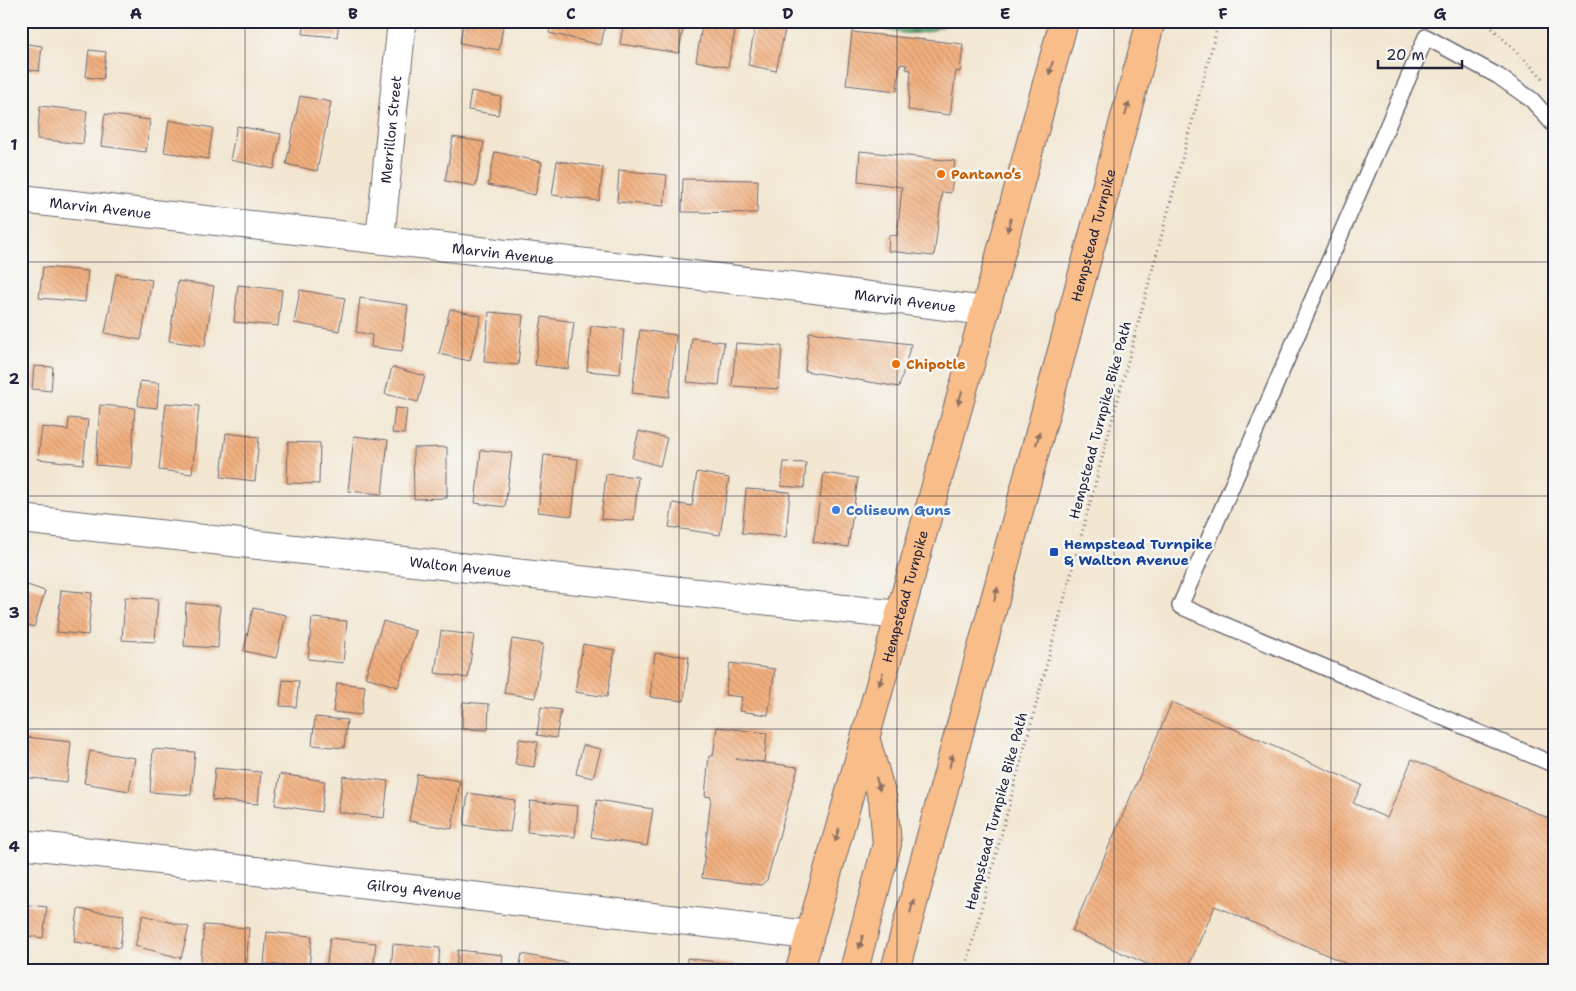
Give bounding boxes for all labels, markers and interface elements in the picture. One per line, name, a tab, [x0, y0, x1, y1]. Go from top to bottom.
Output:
text: A	[130, 3, 142, 24]
text: B	[348, 3, 358, 24]
text: C	[566, 3, 576, 24]
text: D	[782, 3, 794, 24]
text: E	[1000, 3, 1010, 24]
text: F	[1218, 3, 1228, 24]
text: G	[1434, 3, 1447, 24]
scale bar	[1378, 38, 1462, 70]
text: 20 m	[1386, 45, 1425, 65]
one-way arrow	[1047, 61, 1055, 76]
street label: Merrillon Street	[377, 75, 405, 184]
one-way arrow	[1124, 101, 1132, 116]
text: 1	[10, 134, 18, 155]
place label: Pantano’s	[951, 165, 1021, 183]
street label: Hempstead Turnpike	[1067, 167, 1120, 304]
marker: Pantano’s	[935, 168, 947, 180]
street label: Marvin Avenue	[49, 193, 152, 223]
one-way arrow	[1004, 218, 1012, 233]
street label: Marvin Avenue	[451, 239, 555, 268]
street label: Marvin Avenue	[853, 285, 957, 316]
street label: Hempstead Turnpike Bike Path	[1065, 319, 1135, 521]
place label: Chipotle	[906, 355, 966, 373]
marker: Chipotle	[890, 358, 902, 370]
text: 2	[8, 368, 20, 389]
one-way arrow	[956, 391, 964, 406]
one-way arrow	[1034, 430, 1042, 445]
place label: Coliseum Guns	[846, 501, 951, 519]
marker: Coliseum Guns	[830, 504, 842, 516]
street label: Hempstead Turnpike	[878, 528, 932, 665]
place label: Hempstead Turnpike & Walton Avenue	[1064, 535, 1213, 569]
marker: Hempstead Turnpike & Walton Avenue	[1048, 546, 1060, 558]
street label: Walton Avenue	[408, 553, 512, 582]
one-way arrow	[992, 587, 1000, 602]
text: 3	[8, 602, 20, 623]
one-way arrow	[877, 672, 885, 687]
street label: Hempstead Turnpike Bike Path	[961, 710, 1031, 912]
one-way arrow	[947, 754, 955, 769]
one-way arrow	[875, 776, 883, 791]
one-way arrow	[833, 828, 841, 843]
text: 4	[8, 836, 20, 857]
street label: Gilroy Avenue	[366, 875, 463, 904]
one-way arrow	[908, 898, 916, 913]
one-way arrow	[857, 934, 865, 949]

